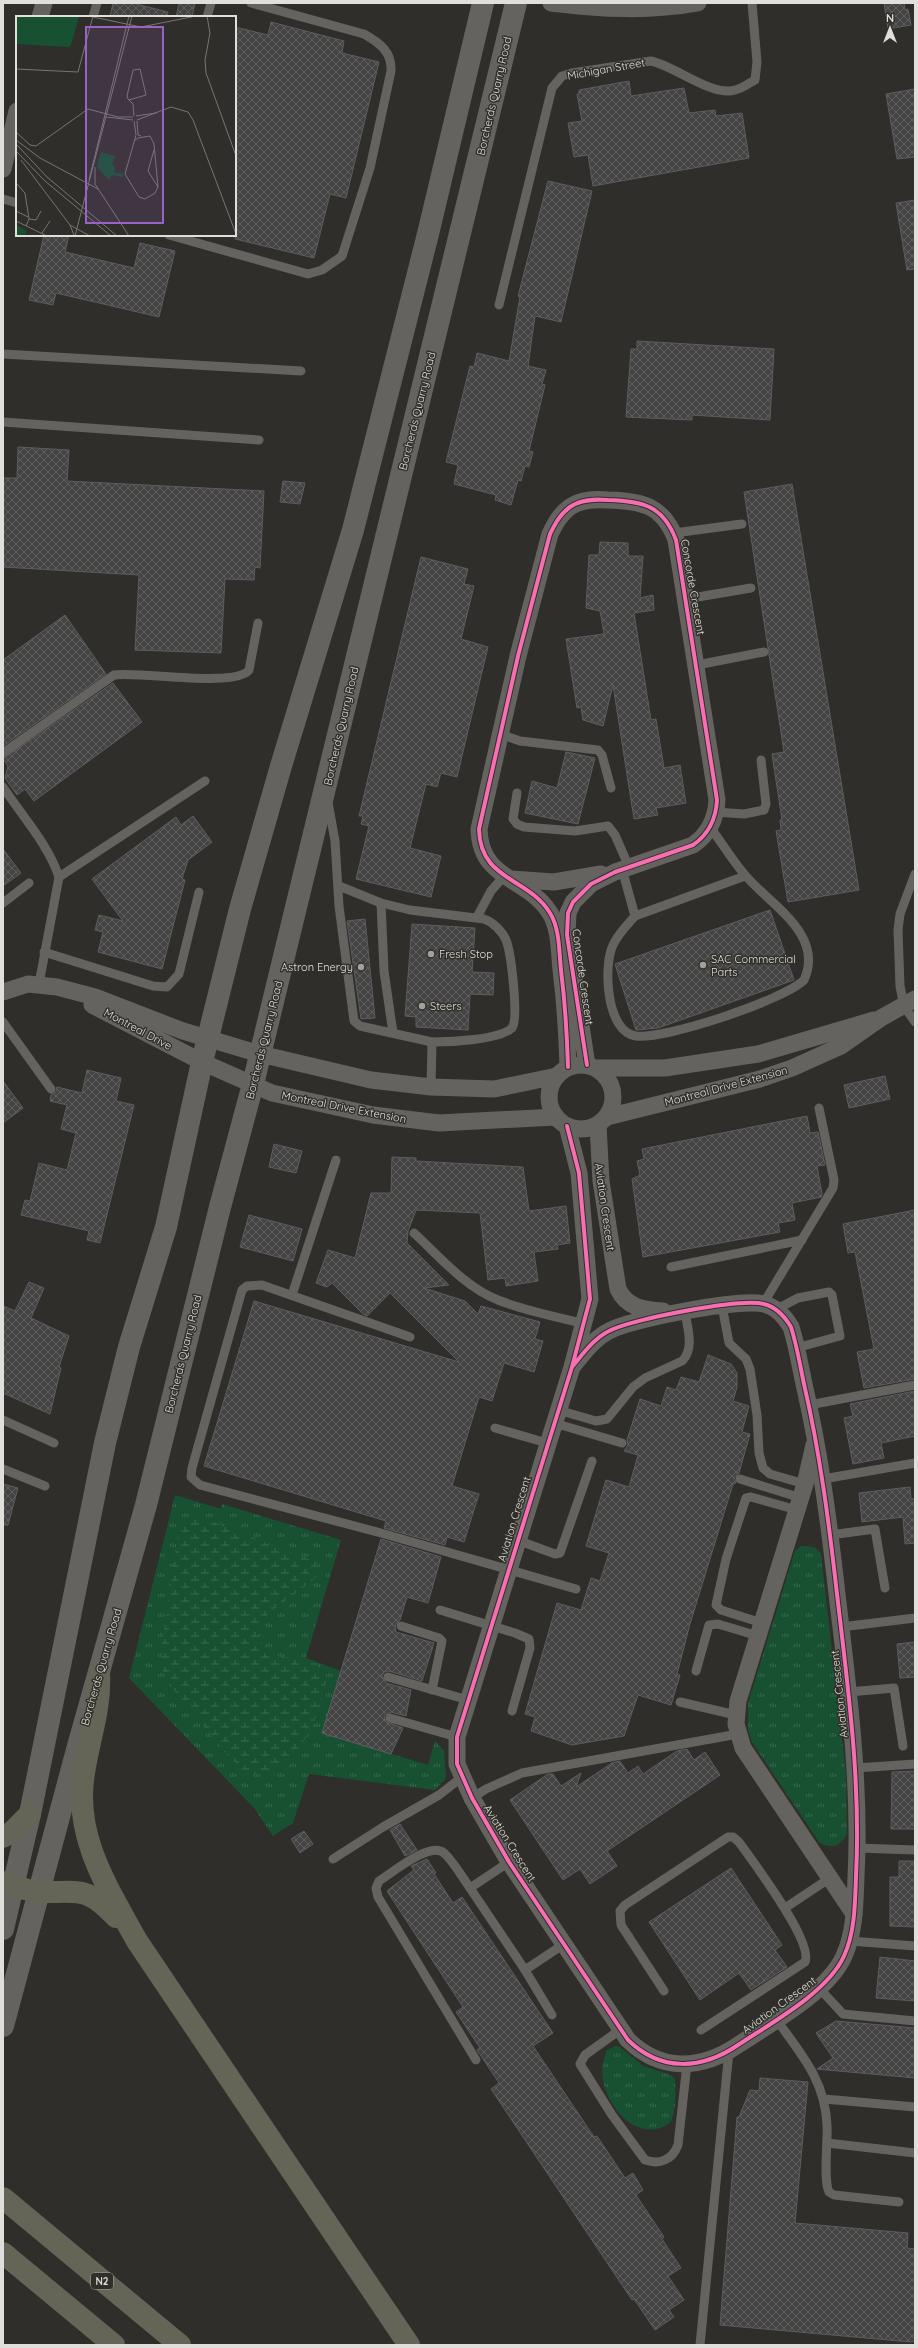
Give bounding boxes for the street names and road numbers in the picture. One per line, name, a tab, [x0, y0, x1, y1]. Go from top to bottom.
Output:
street label: Borcherds Quarry Road	[474, 35, 514, 157]
street label: Michigan Street	[566, 55, 646, 83]
street label: Borcherds Quarry Road	[396, 350, 438, 472]
street label: Concorde Crescent	[678, 538, 708, 636]
street label: Borcherds Quarry Road	[321, 665, 361, 787]
street label: Concorde Crescent	[569, 928, 597, 1026]
street label: Borcherds Quarry Road	[243, 979, 285, 1101]
street label: Montreal Drive	[102, 1005, 174, 1053]
street label: Montreal Drive Extension	[663, 1063, 789, 1109]
street label: Montreal Drive Extension	[280, 1088, 408, 1126]
street label: Aviation Crescent	[592, 1162, 618, 1252]
street label: Borcherds Quarry Road	[162, 1293, 204, 1415]
street label: Aviation Crescent	[494, 1474, 534, 1563]
street label: Borcherds Quarry Road	[78, 1607, 124, 1727]
street label: Aviation Crescent	[827, 1649, 851, 1739]
street label: Aviation Crescent	[481, 1802, 539, 1884]
street label: Aviation Crescent	[739, 1973, 819, 2037]
road number: N2	[91, 2273, 113, 2289]

